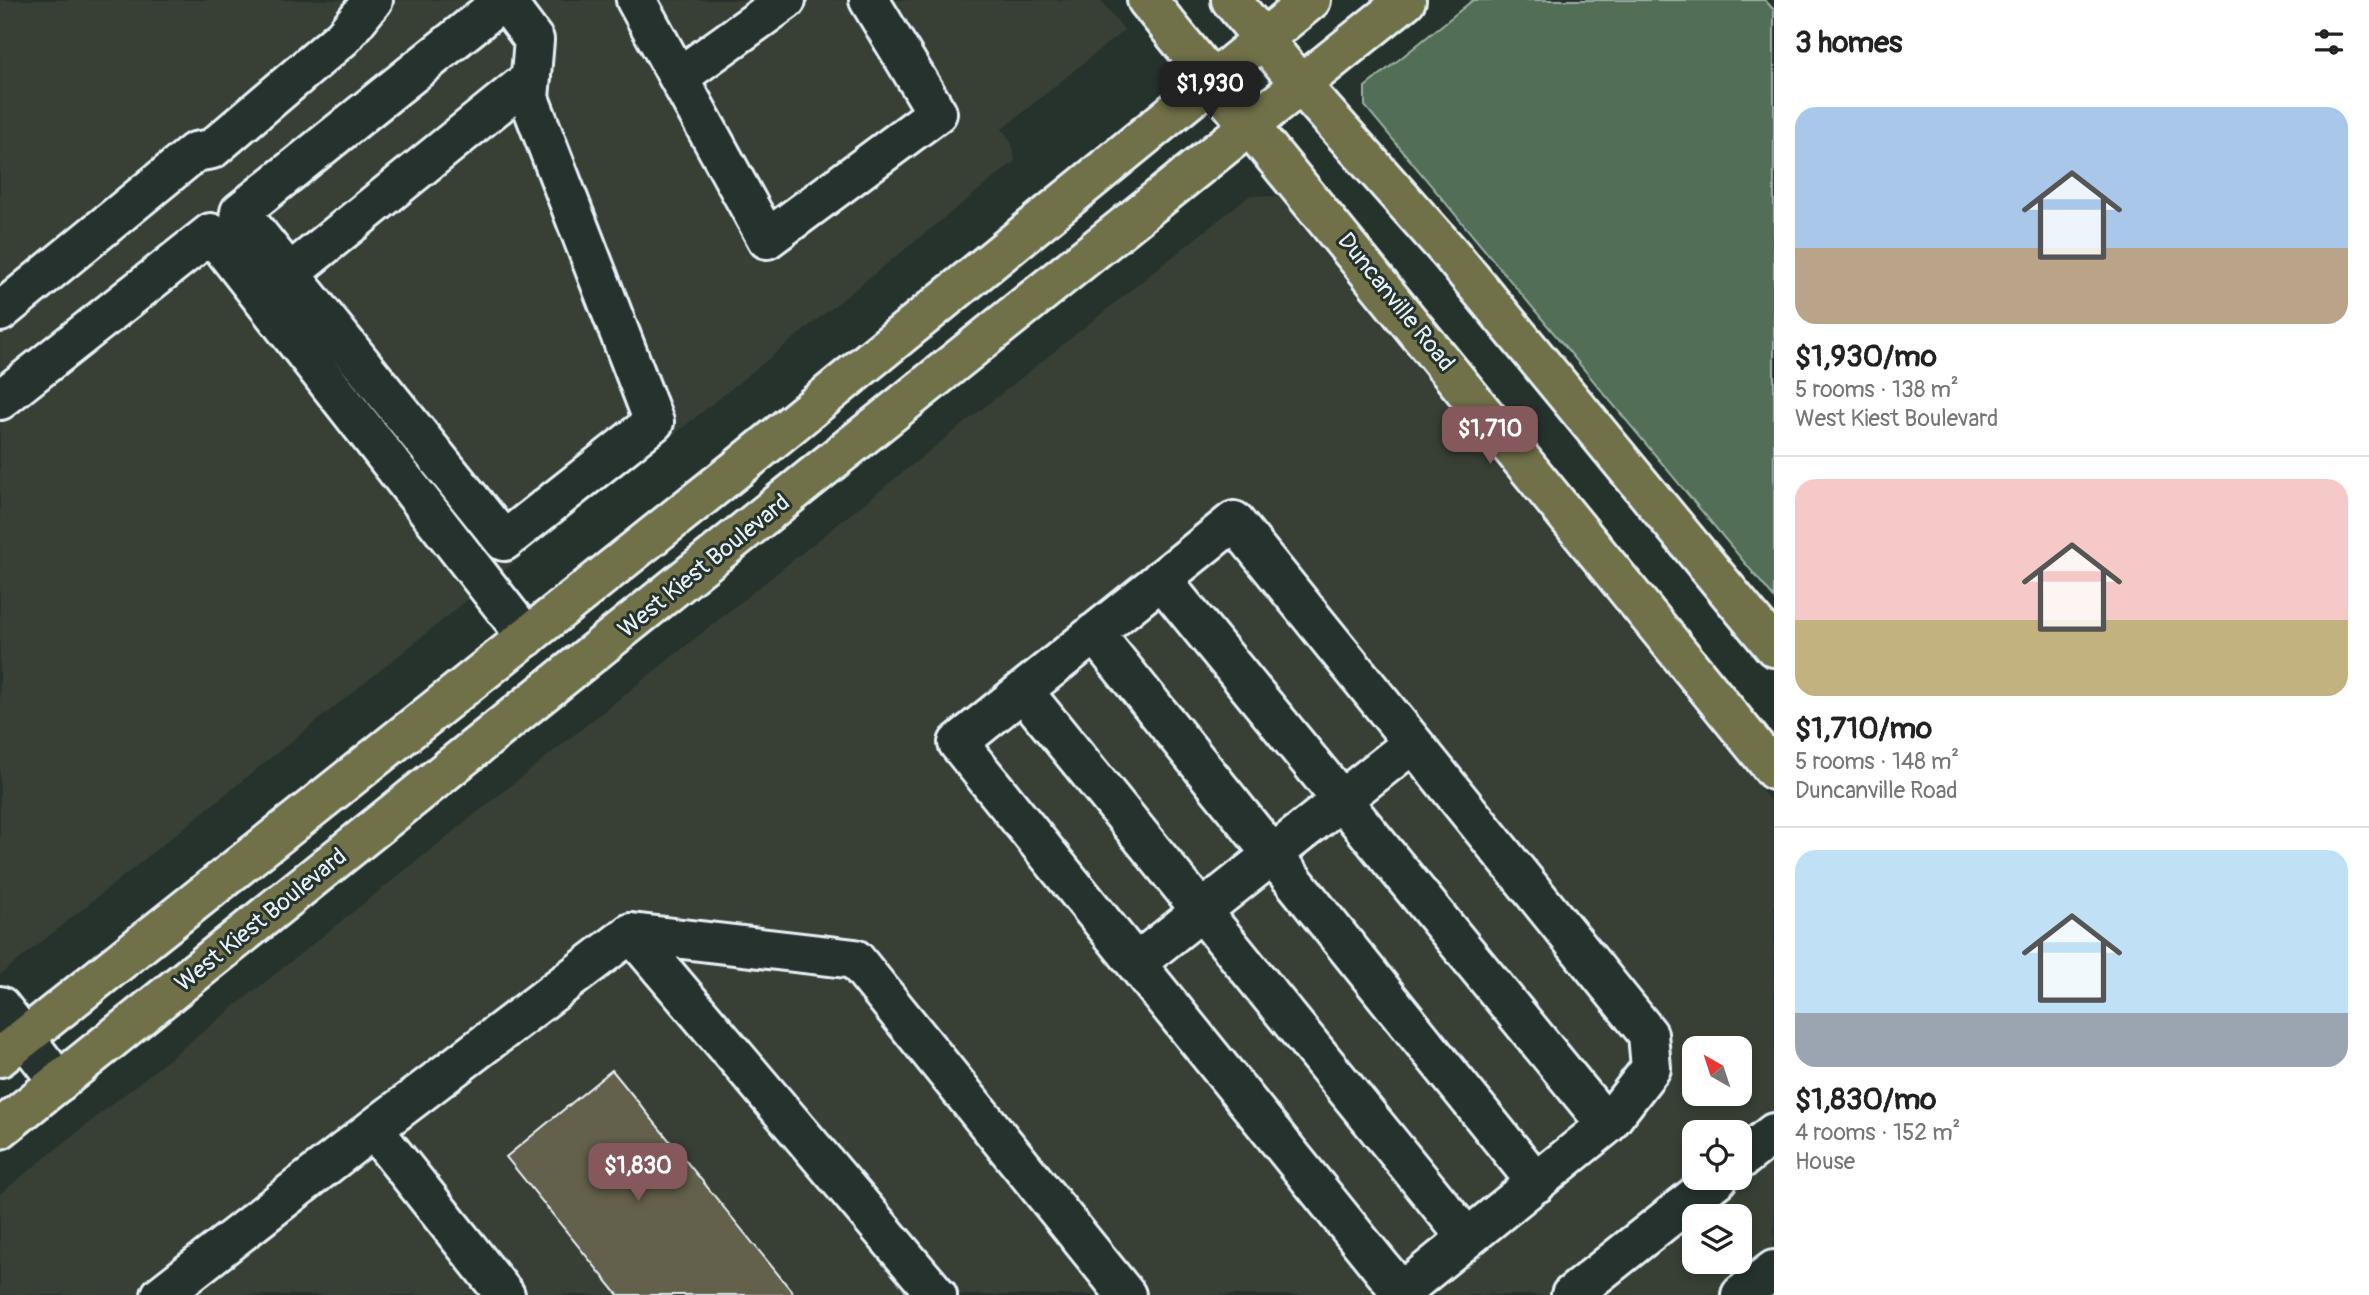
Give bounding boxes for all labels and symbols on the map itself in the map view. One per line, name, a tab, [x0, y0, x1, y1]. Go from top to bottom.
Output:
pin: $1,930	[1153, 61, 1267, 121]
street label: Duncanville Road	[1331, 227, 1461, 377]
pin: $1,710	[1433, 406, 1547, 466]
street label: West Kiest Boulevard	[612, 488, 796, 644]
street label: West Kiest Boulevard	[169, 842, 353, 998]
north arrow	[1682, 1036, 1752, 1106]
pin: $1,830	[581, 1144, 695, 1203]

